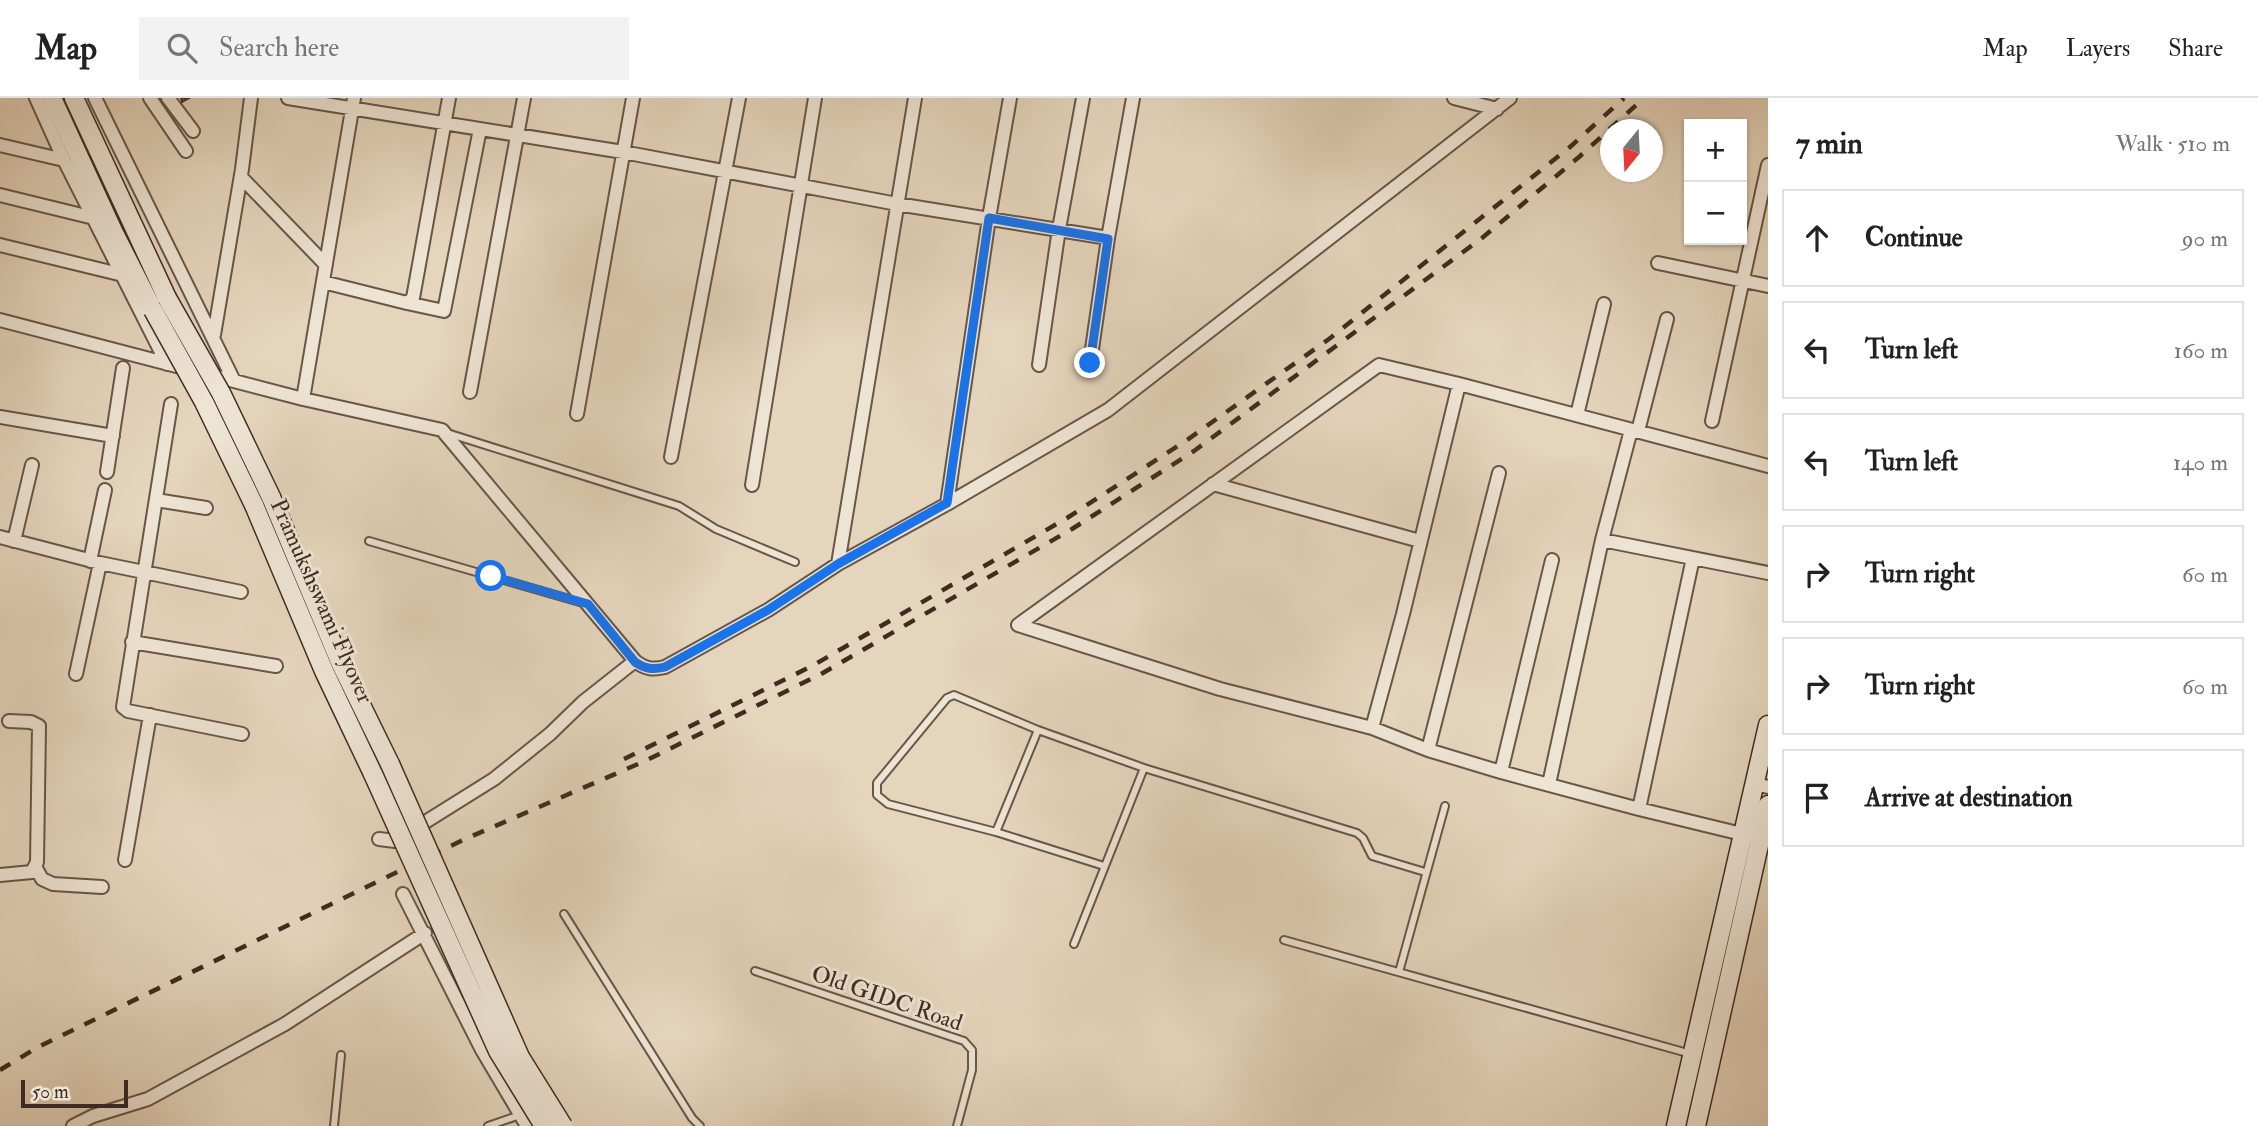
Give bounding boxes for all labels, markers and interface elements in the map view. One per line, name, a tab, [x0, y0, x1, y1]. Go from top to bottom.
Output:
search box	[139, 17, 629, 80]
text: Map	[35, 28, 97, 69]
icon: search	[163, 29, 201, 67]
text: Search here	[219, 32, 339, 64]
text: Map	[1983, 33, 2028, 64]
text: Layers	[2066, 33, 2130, 64]
text: Share	[2168, 33, 2223, 64]
north arrow	[1600, 119, 1663, 182]
map controls	[1684, 119, 1747, 245]
button: +	[1684, 119, 1747, 182]
text: 7 min	[1796, 125, 1863, 162]
text: Walk · 510 m	[2115, 129, 2230, 158]
button: −	[1684, 182, 1747, 245]
icon: ahead	[1798, 219, 1836, 257]
text: Continue	[1865, 222, 1963, 254]
text: 90 m	[2182, 224, 2228, 253]
icon: left	[1798, 331, 1836, 369]
text: Turn left	[1865, 334, 1958, 366]
text: 160 m	[2174, 336, 2228, 365]
route end	[1074, 347, 1105, 378]
icon: left	[1798, 443, 1836, 481]
text: Turn left	[1865, 446, 1958, 478]
text: 140 m	[2173, 448, 2228, 477]
street label: Pramukshswami Flyover	[264, 494, 380, 708]
icon: right	[1798, 555, 1836, 593]
text: Turn right	[1865, 558, 1975, 590]
route start	[475, 560, 506, 591]
text: 60 m	[2182, 560, 2228, 589]
icon: right	[1798, 667, 1836, 705]
text: Turn right	[1865, 670, 1975, 702]
text: 60 m	[2182, 672, 2228, 701]
icon: arrive	[1798, 779, 1836, 817]
text: Arrive at destination	[1865, 782, 2073, 814]
street label: Old GIDC Road	[808, 959, 966, 1037]
scale bar	[21, 1077, 128, 1109]
text: 50 m	[32, 1080, 69, 1104]

